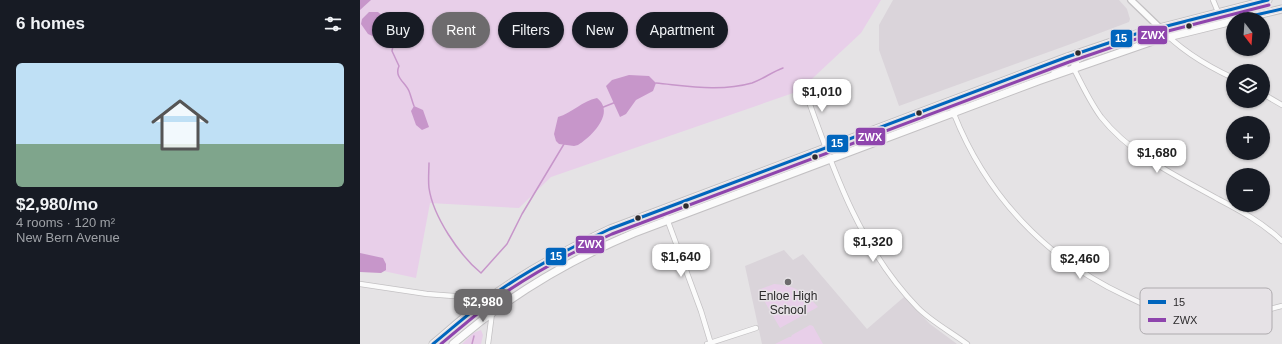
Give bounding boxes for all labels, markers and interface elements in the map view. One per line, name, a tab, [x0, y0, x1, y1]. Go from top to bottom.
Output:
chip: Buy	[372, 12, 424, 48]
chip: Rent	[432, 12, 490, 48]
chip: Filters	[498, 12, 564, 48]
chip: New	[572, 12, 628, 48]
chip: Apartment	[636, 12, 728, 48]
north arrow	[1226, 12, 1270, 56]
map controls	[1226, 12, 1270, 212]
icon: filters	[322, 13, 344, 35]
text: 6 homes	[16, 14, 85, 33]
unlabelled marker	[1184, 21, 1194, 31]
line badge: ZWX	[1137, 25, 1168, 45]
line badge: 15	[1110, 29, 1133, 48]
text: ZWX	[1141, 29, 1166, 41]
text: 15	[1115, 32, 1127, 44]
unlabelled marker	[1073, 48, 1083, 58]
button: layers	[1226, 64, 1270, 108]
pin: $1,010	[789, 79, 855, 113]
text: $1,010	[802, 84, 842, 99]
icon: home	[144, 89, 216, 161]
unlabelled marker	[914, 108, 924, 118]
button: +	[1226, 116, 1270, 160]
line badge: ZWX	[855, 127, 886, 146]
text: ZWX	[858, 131, 883, 143]
line badge: 15	[826, 134, 849, 153]
text: 15	[831, 137, 843, 149]
pin: $1,680	[1124, 140, 1190, 174]
text: $1,680	[1137, 145, 1177, 160]
unlabelled marker	[810, 152, 820, 162]
button: −	[1226, 168, 1270, 212]
text: $2,980/mo	[16, 195, 98, 214]
unlabelled marker	[681, 201, 691, 211]
unlabelled marker	[633, 213, 643, 223]
text: 4 rooms · 120 m²	[16, 215, 115, 230]
pin: $1,320	[840, 229, 906, 263]
text: New Bern Avenue	[16, 230, 120, 245]
text: $1,320	[853, 234, 893, 249]
line badge: ZWX	[575, 235, 605, 254]
text: ZWX	[578, 238, 603, 250]
pin: $1,640	[648, 244, 714, 278]
pin: $2,460	[1047, 246, 1113, 280]
line badge: 15	[545, 247, 567, 266]
text: $1,640	[661, 249, 701, 264]
text: 15	[550, 250, 562, 262]
text: $2,460	[1060, 251, 1100, 266]
marker: Enloe High School	[783, 277, 793, 287]
legend	[1140, 288, 1272, 334]
pin: $2,980	[450, 289, 516, 323]
place label: Enloe High School	[759, 289, 817, 317]
text: $2,980	[463, 294, 503, 309]
text: 15	[1173, 296, 1185, 308]
text: ZWX	[1173, 314, 1198, 326]

